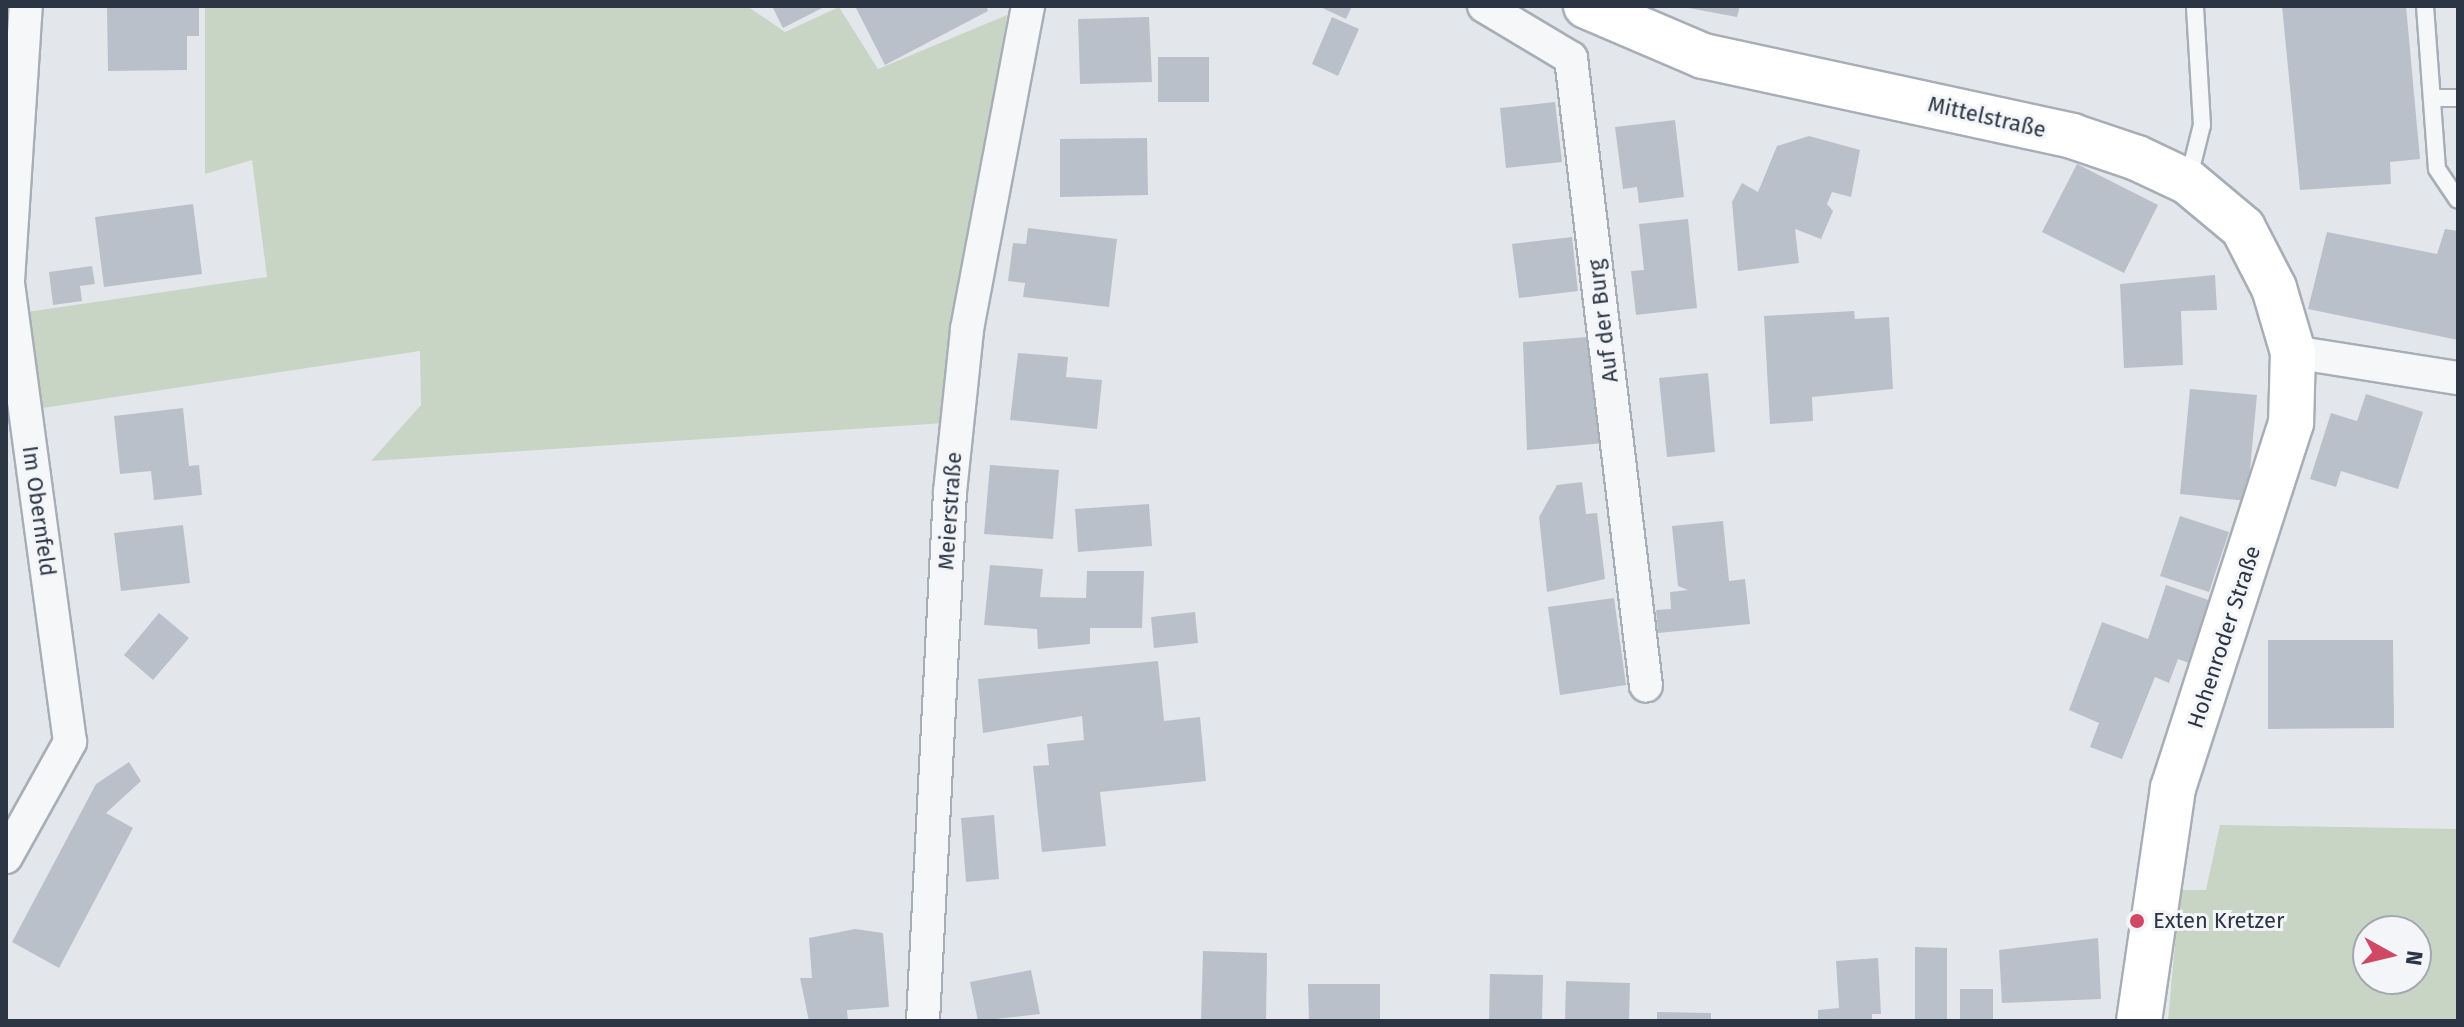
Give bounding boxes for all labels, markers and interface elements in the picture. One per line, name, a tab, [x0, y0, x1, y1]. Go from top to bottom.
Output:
street label: Mittelstraße	[1925, 91, 2049, 143]
street label: Auf der Burg	[1582, 258, 1624, 384]
street label: Im Obernfeld	[17, 444, 61, 578]
street label: Meierstraße	[933, 451, 967, 571]
street label: Hohenroder Straße	[2182, 542, 2266, 732]
place label: Exten Kretzer	[2153, 908, 2284, 934]
marker: Exten Kretzer	[2128, 912, 2146, 930]
north arrow	[2352, 915, 2432, 995]
text: N	[2400, 949, 2429, 967]

